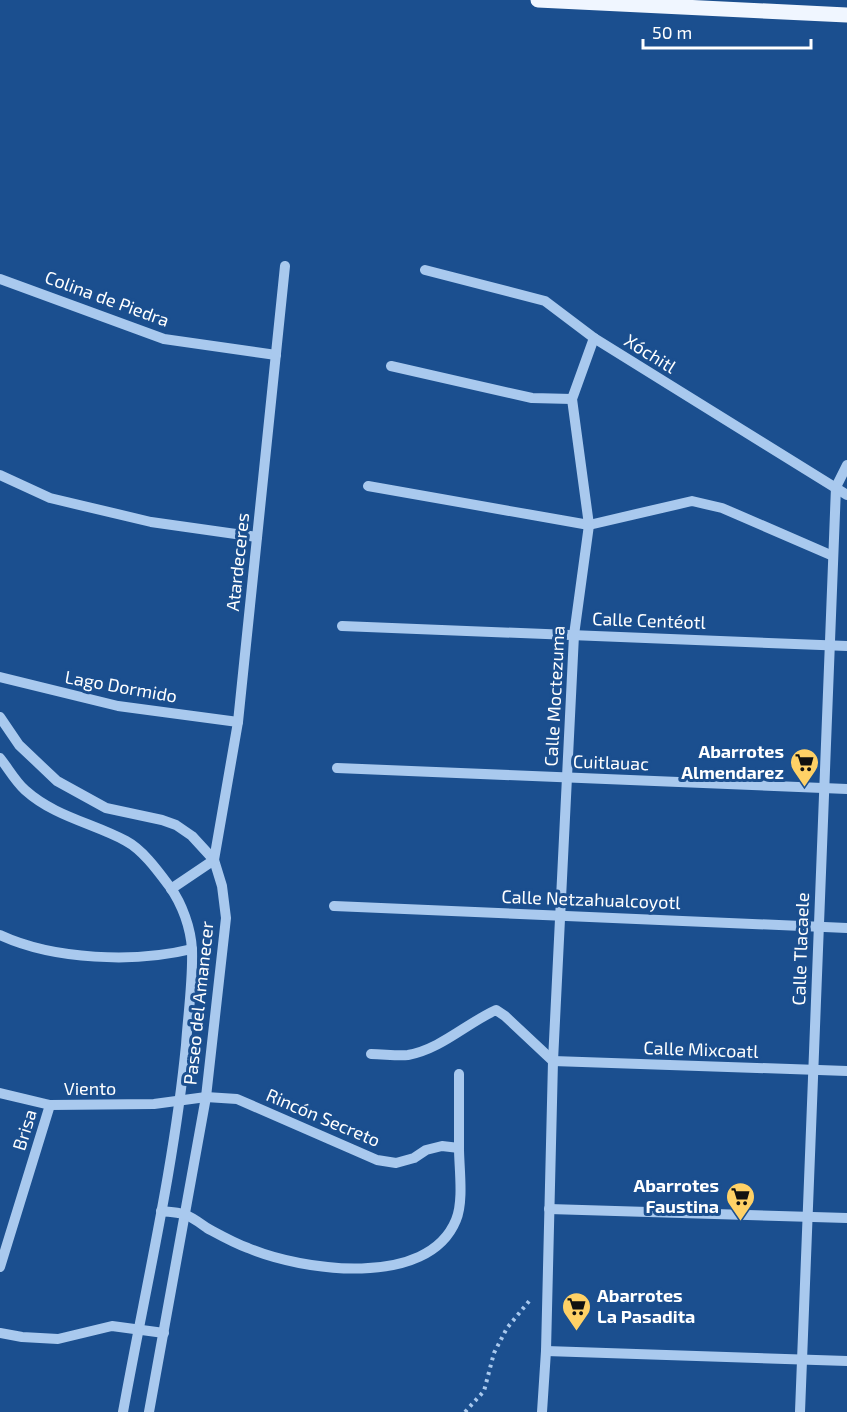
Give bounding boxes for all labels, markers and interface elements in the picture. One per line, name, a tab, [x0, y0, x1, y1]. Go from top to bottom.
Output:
scale bar	[643, 12, 811, 50]
text: 50 m	[652, 21, 692, 43]
street label: Colina de Piedra	[42, 265, 173, 331]
street label: Xóchitl	[621, 329, 681, 378]
street label: Atardeceres	[221, 512, 253, 612]
street label: Calle Centéotl	[592, 607, 707, 633]
street label: Calle Moctezuma	[539, 625, 569, 767]
street label: Lago Dormido	[63, 665, 179, 707]
place label: Abarrotes Almendarez	[681, 740, 784, 783]
supermarket icon: Abarrotes Almendarez	[789, 746, 821, 788]
street label: Cuitlauac	[573, 750, 650, 774]
street label: Calle Netzahualcoyotl	[501, 885, 682, 913]
street label: Calle Tlacaele	[787, 892, 813, 1006]
street label: Paseo del Amanecer	[178, 920, 218, 1086]
street label: Calle Mixcoatl	[643, 1036, 760, 1062]
street label: Viento	[64, 1077, 116, 1099]
street label: Rincón Secreto	[263, 1083, 384, 1151]
street label: Brisa	[7, 1106, 41, 1153]
place label: Abarrotes Faustina	[633, 1174, 719, 1217]
supermarket icon: Abarrotes Faustina	[724, 1180, 756, 1222]
place label: Abarrotes La Pasadita	[597, 1284, 695, 1327]
supermarket icon: Abarrotes La Pasadita	[560, 1290, 592, 1332]

